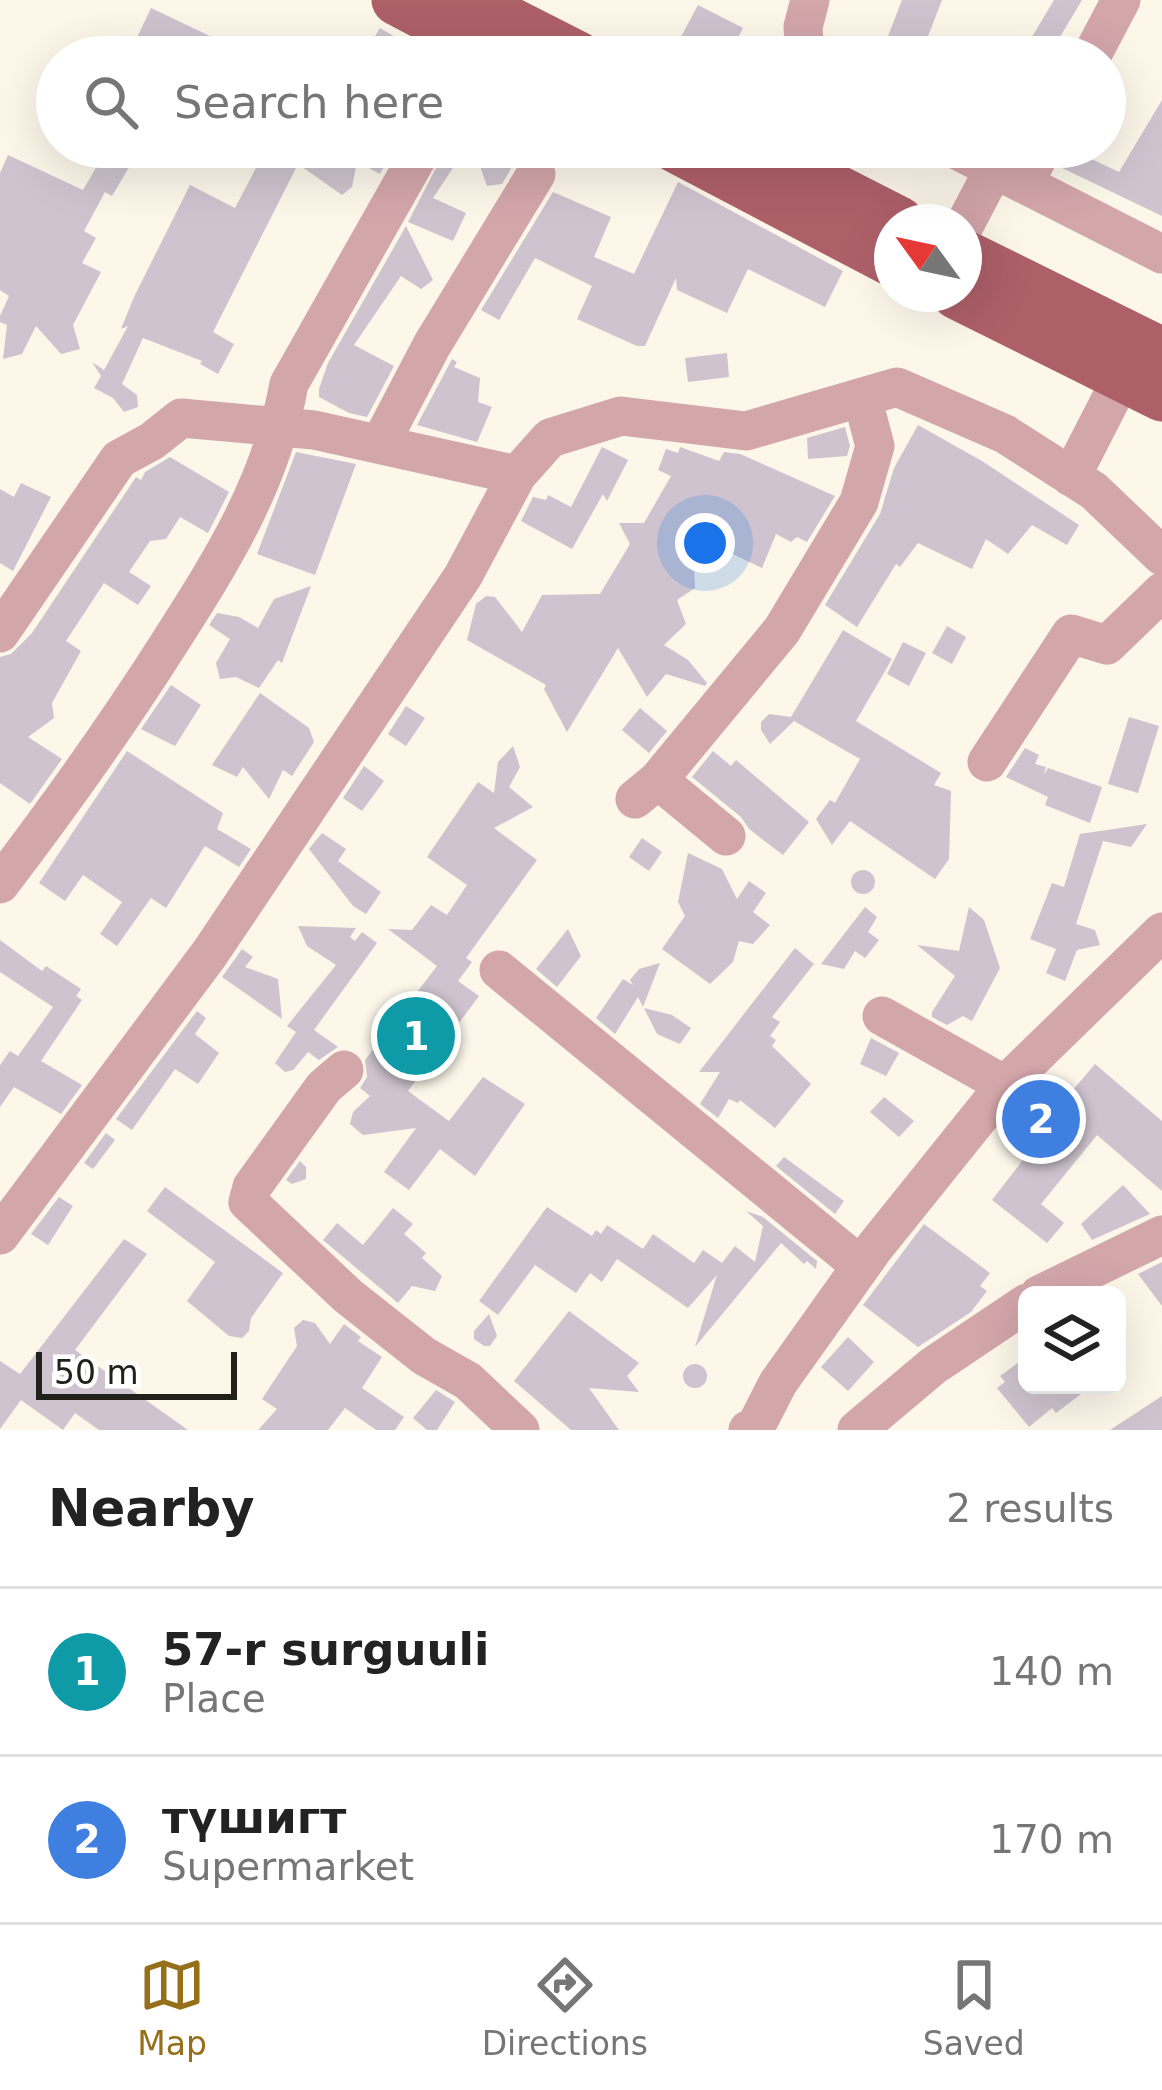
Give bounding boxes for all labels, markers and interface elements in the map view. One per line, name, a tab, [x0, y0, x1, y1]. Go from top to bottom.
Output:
search box	[36, 36, 1126, 168]
icon: search	[78, 69, 144, 135]
text: Search here	[174, 76, 444, 129]
north arrow	[874, 204, 982, 312]
your location	[675, 513, 735, 573]
pin: 1	[377, 991, 455, 1081]
pin: 2	[1002, 1074, 1080, 1164]
map controls	[1018, 1286, 1126, 1394]
button: layers	[1018, 1286, 1126, 1394]
scale bar	[36, 1346, 237, 1399]
text: 50 m	[54, 1353, 139, 1392]
text: Nearby	[48, 1479, 255, 1538]
text: 2 results	[946, 1486, 1114, 1531]
text: 57-r surguuli	[162, 1623, 489, 1676]
text: 1	[73, 1649, 101, 1694]
text: 140 m	[989, 1649, 1114, 1694]
text: Place	[162, 1676, 266, 1721]
text: түшигт	[162, 1791, 346, 1844]
text: 2	[73, 1817, 101, 1862]
text: 170 m	[989, 1817, 1114, 1862]
text: Supermarket	[162, 1844, 414, 1889]
tab: Map	[137, 1952, 207, 2063]
tab: Directions	[482, 1952, 648, 2063]
tab: Saved	[923, 1952, 1025, 2063]

